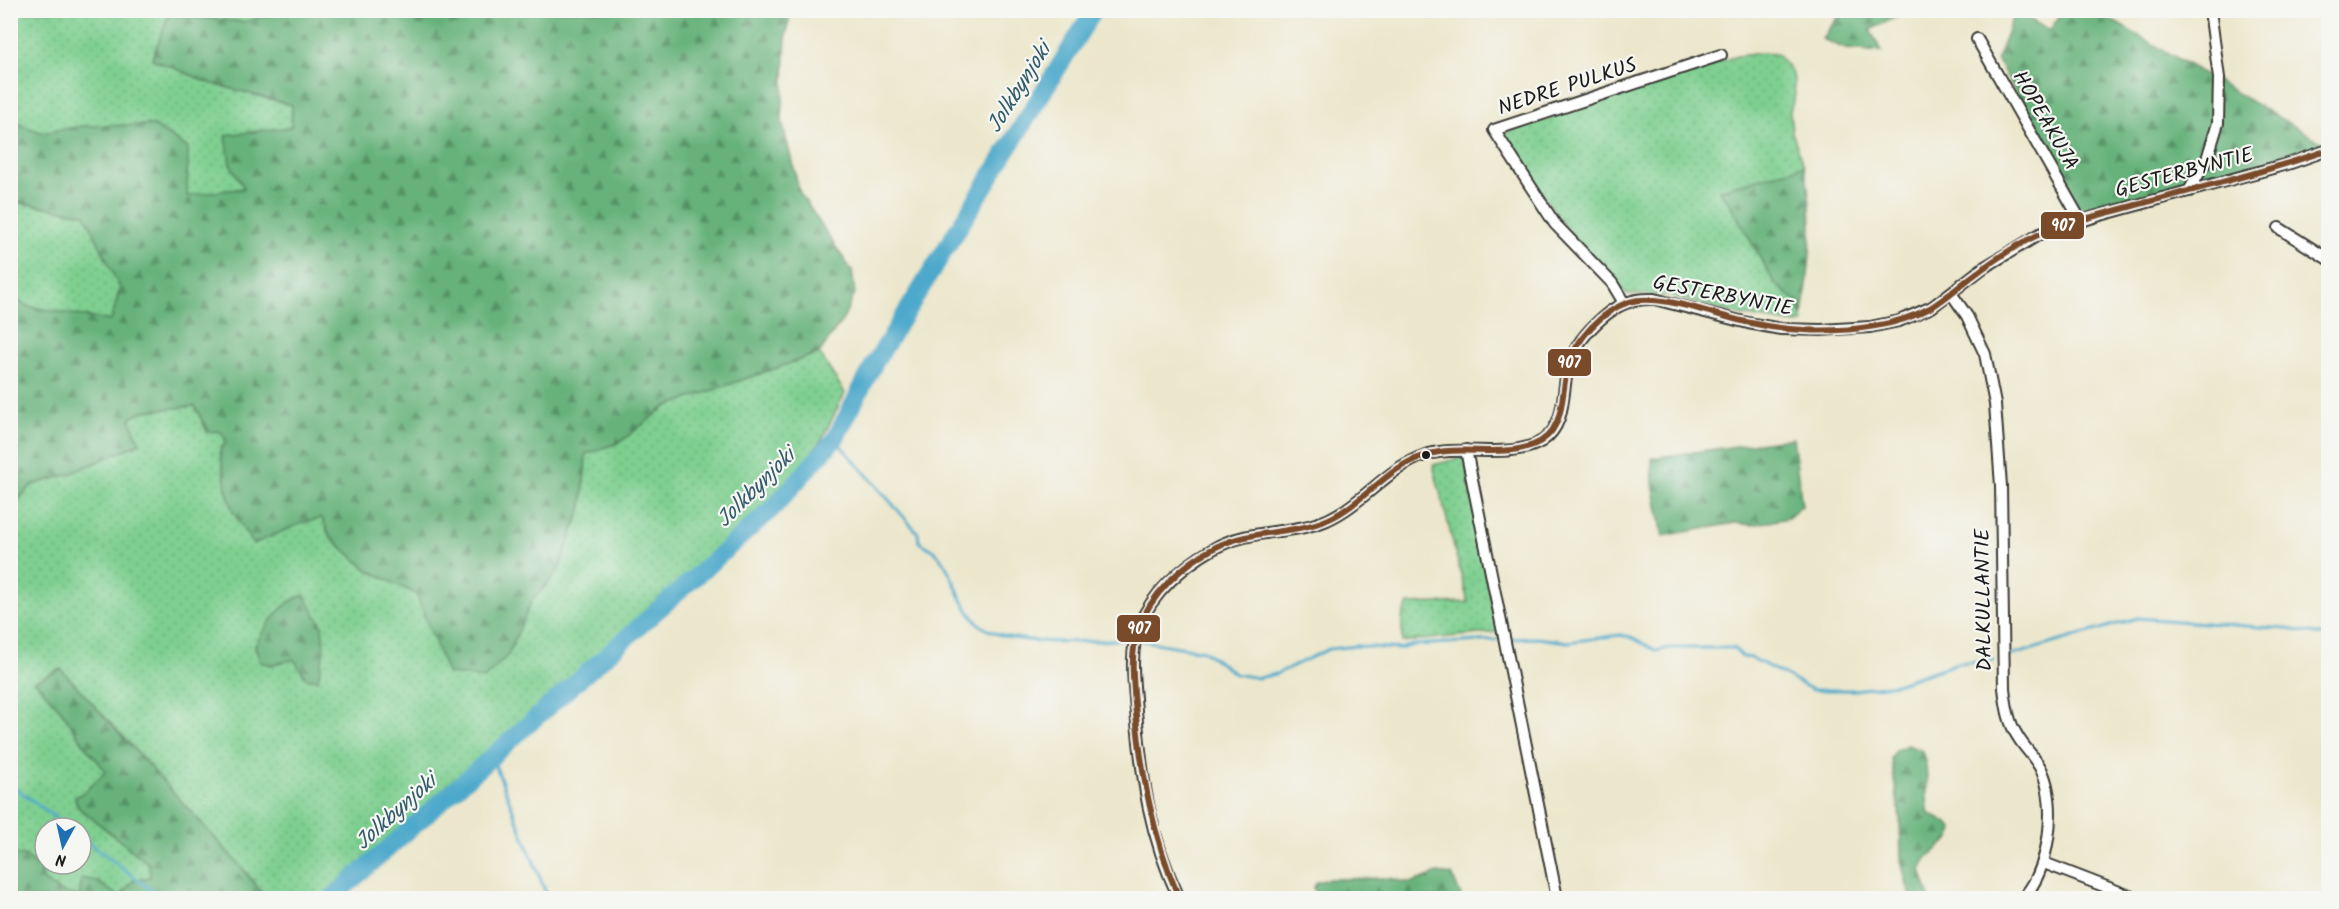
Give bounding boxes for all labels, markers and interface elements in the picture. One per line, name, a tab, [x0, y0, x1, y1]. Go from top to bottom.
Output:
water label: Jolkbynjoki	[979, 32, 1064, 140]
street label: NEDRE PULKUS	[1494, 49, 1641, 125]
street label: HOPEAKUJA	[2003, 64, 2087, 177]
street label: GESTERBYNTIE	[2112, 139, 2258, 208]
line badge: 907	[2040, 211, 2085, 240]
text: 907	[2051, 214, 2075, 239]
street label: GESTERBYNTIE	[1650, 267, 1796, 326]
line badge: 907	[1547, 348, 1592, 377]
text: 907	[1557, 351, 1581, 376]
water label: Jolkbynjoki	[709, 437, 808, 537]
unlabelled marker	[1420, 449, 1432, 461]
street label: DALKULLANTIE	[1967, 528, 2002, 672]
line badge: 907	[1116, 614, 1161, 643]
text: 907	[1127, 617, 1151, 642]
water label: Jolkbynjoki	[348, 763, 449, 860]
north arrow	[33, 816, 93, 876]
text: N	[54, 846, 68, 872]

